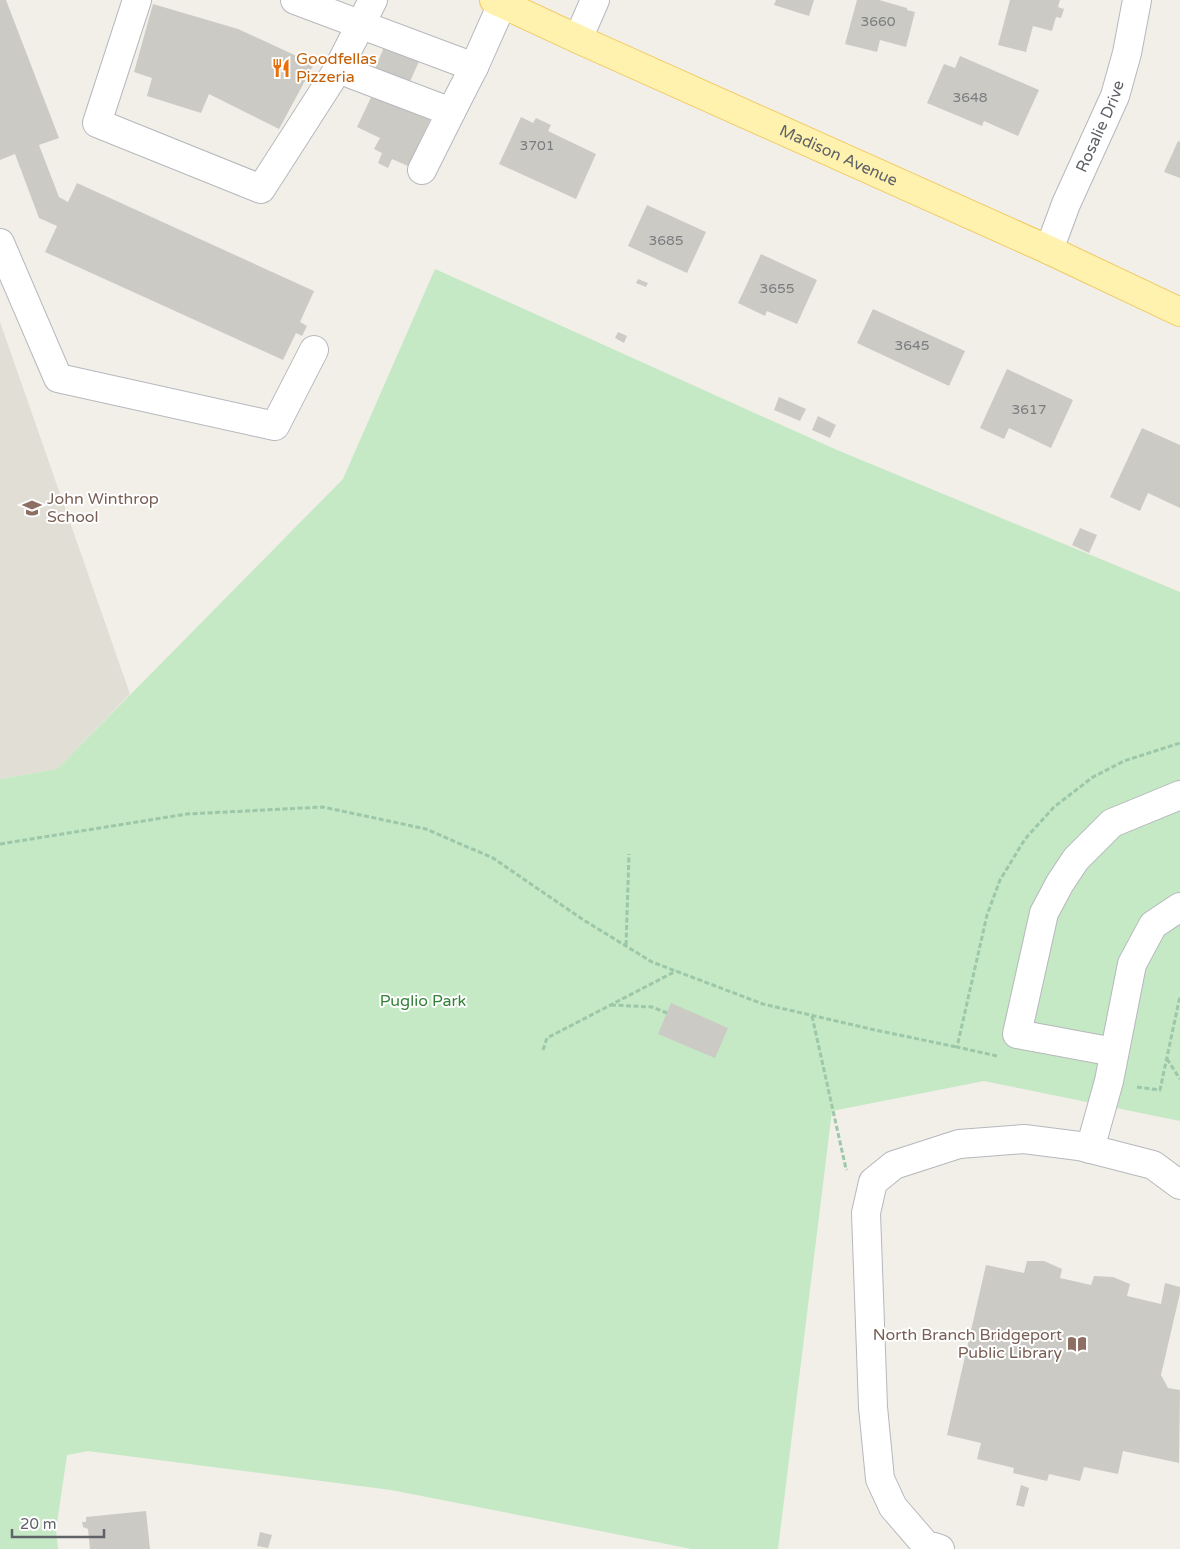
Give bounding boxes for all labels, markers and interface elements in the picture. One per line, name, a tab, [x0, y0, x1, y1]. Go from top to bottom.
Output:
house number: 3660	[860, 13, 896, 30]
place label: Goodfellas Pizzeria	[296, 49, 377, 87]
restaurant icon: Goodfellas Pizzeria	[270, 57, 292, 79]
street label: Rosalie Drive	[1072, 78, 1129, 176]
house number: 3648	[952, 89, 988, 106]
street label: Madison Avenue	[776, 121, 901, 191]
house number: 3701	[519, 137, 555, 154]
house number: 3685	[648, 232, 684, 249]
house number: 3655	[759, 280, 795, 297]
house number: 3645	[894, 337, 930, 354]
house number: 3617	[1011, 401, 1047, 418]
place label: John Winthrop School	[47, 489, 159, 527]
school or university icon: John Winthrop School	[21, 497, 43, 519]
park label: Puglio Park	[380, 991, 467, 1011]
place label: North Branch Bridgeport Public Library	[873, 1325, 1062, 1363]
library icon: North Branch Bridgeport Public Library	[1066, 1333, 1088, 1355]
scale bar	[12, 1506, 105, 1538]
text: 20 m	[20, 1515, 57, 1533]

